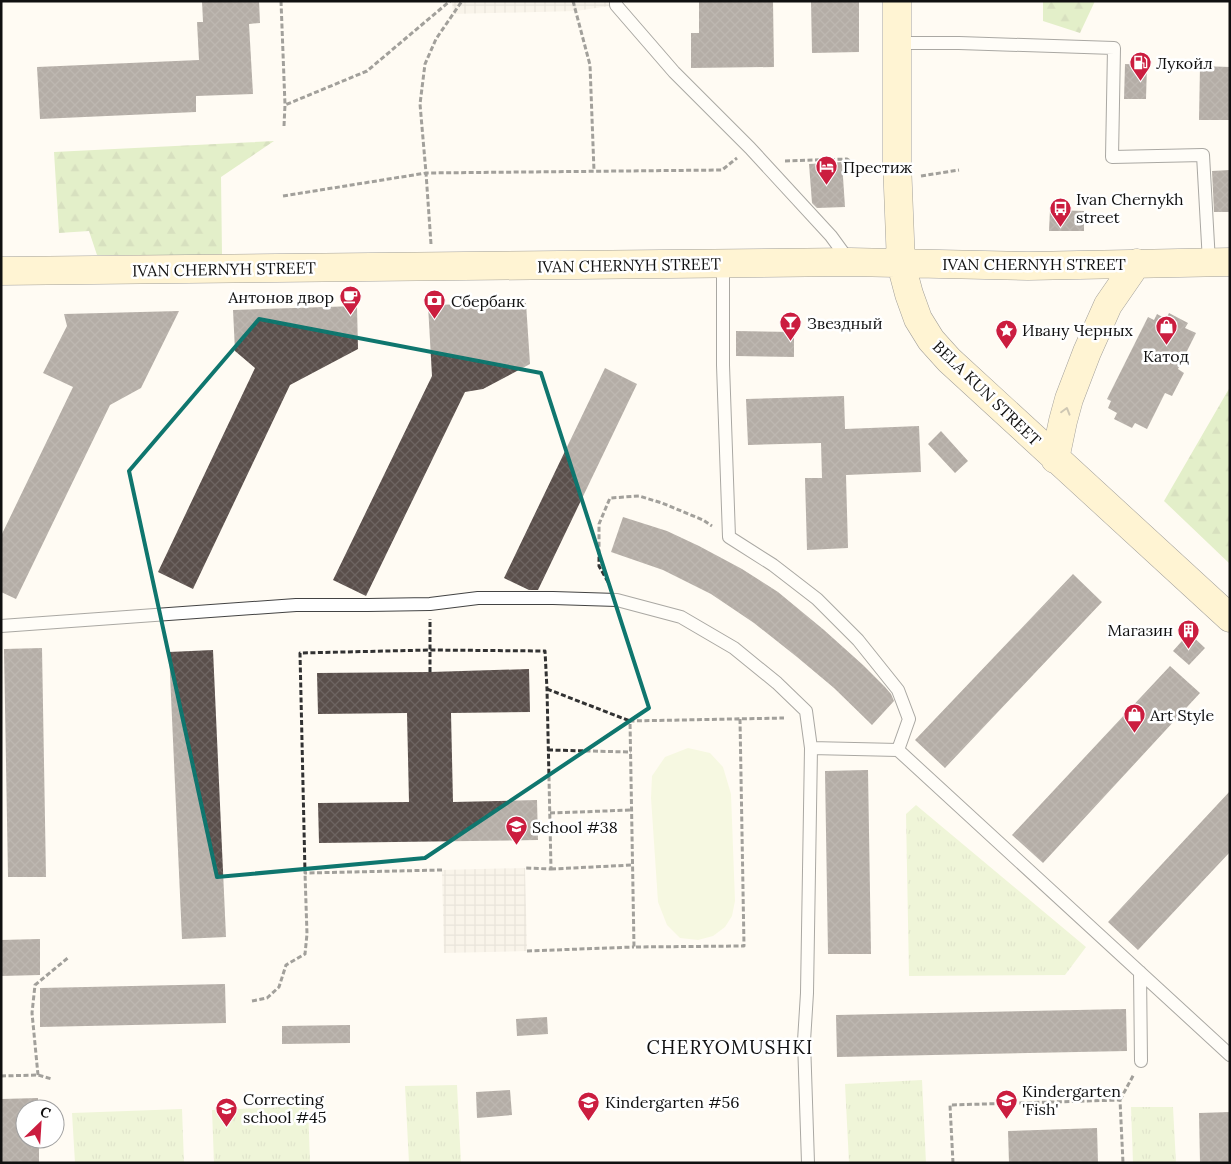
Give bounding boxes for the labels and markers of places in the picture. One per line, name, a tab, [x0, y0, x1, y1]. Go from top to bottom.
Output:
fuel station icon: Лукойл	[1128, 51, 1152, 82]
place label: Лукойл	[1156, 53, 1213, 73]
hotel icon: Престиж	[815, 155, 839, 186]
place label: Престиж	[843, 157, 913, 177]
place label: Ivan Chernykh street	[1076, 189, 1184, 227]
bus stop icon: Ivan Chernykh street	[1048, 196, 1072, 227]
cafe icon: Антонов двор	[338, 285, 362, 316]
place label: Антонов двор	[227, 287, 334, 307]
bank icon: Сбербанк	[423, 289, 447, 320]
place label: Сбербанк	[451, 291, 525, 311]
bar icon: Звездный	[779, 311, 803, 342]
place label: Звездный	[807, 313, 882, 333]
shop icon: Катод	[1154, 315, 1178, 346]
place icon: Ивану Черных	[994, 318, 1018, 349]
place label: Ивану Черных	[1022, 320, 1134, 340]
place label: Катод	[1143, 346, 1190, 366]
building icon: Магазин	[1177, 618, 1201, 649]
place label: Магазин	[1107, 620, 1173, 640]
shop icon: Art Style	[1122, 703, 1146, 734]
place label: Art Style	[1149, 705, 1214, 725]
school or university icon: School #38	[504, 815, 528, 846]
place label: School #38	[532, 817, 618, 837]
place label: Kindergarten 'Fish'	[1022, 1081, 1121, 1119]
school or university icon: Kindergarten 'Fish'	[994, 1088, 1018, 1119]
place label: Correcting school #45	[243, 1089, 326, 1127]
school or university icon: Kindergarten #56	[577, 1090, 601, 1121]
place label: Kindergarten #56	[605, 1092, 739, 1112]
school or university icon: Correcting school #45	[215, 1096, 239, 1127]

